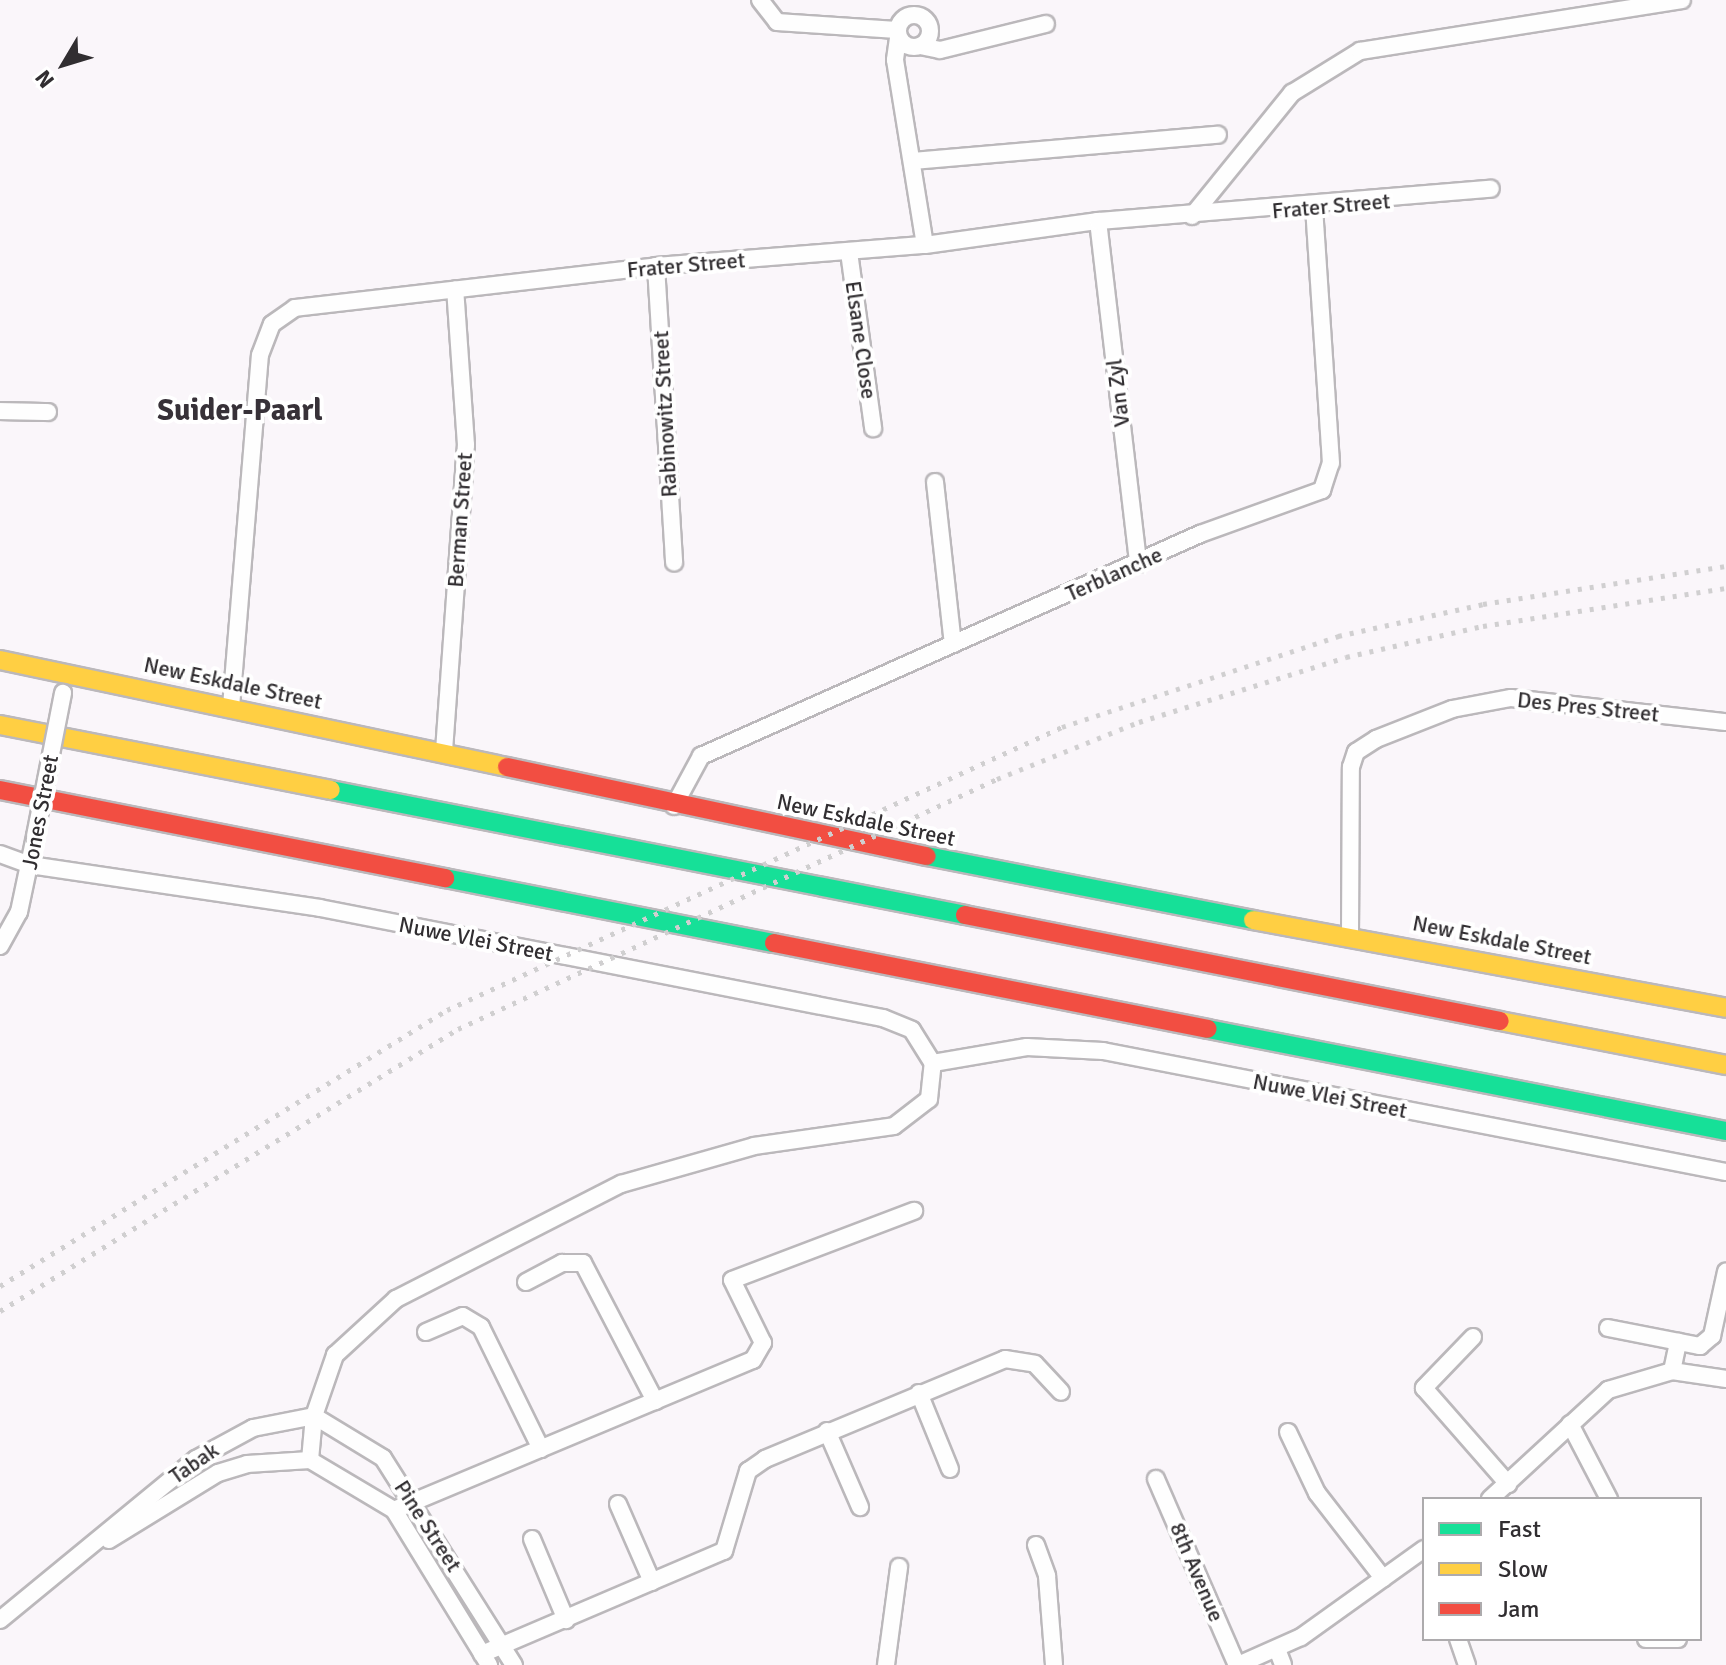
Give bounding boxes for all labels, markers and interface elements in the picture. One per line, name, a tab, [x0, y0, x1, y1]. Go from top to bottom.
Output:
north arrow	[24, 24, 104, 104]
text: N	[29, 65, 60, 93]
street label: Frater Street	[1271, 188, 1391, 224]
street label: Frater Street	[626, 247, 746, 283]
street label: Elsane Close	[840, 279, 882, 401]
street label: Rabinowitz Street	[647, 330, 683, 498]
street label: Van Zyl	[1101, 358, 1135, 428]
district label: Suider-Paarl	[157, 393, 323, 429]
street label: Berman Street	[442, 452, 478, 588]
street label: Terblanche	[1062, 541, 1166, 607]
street label: New Eskdale Street	[141, 651, 325, 715]
street label: Des Pres Street	[1516, 686, 1660, 728]
street label: Jones Street	[16, 752, 64, 872]
street label: New Eskdale Street	[774, 788, 958, 852]
street label: New Eskdale Street	[1410, 910, 1594, 970]
street label: Nuwe Vlei Street	[397, 911, 555, 967]
street label: Nuwe Vlei Street	[1251, 1068, 1409, 1124]
street label: Tabak	[164, 1437, 224, 1489]
street label: Pine Street	[389, 1475, 467, 1577]
legend	[1422, 1497, 1702, 1641]
text: Fast	[1498, 1514, 1541, 1544]
street label: 8th Avenue	[1164, 1518, 1230, 1626]
text: Slow	[1498, 1554, 1548, 1584]
text: Jam	[1498, 1594, 1539, 1624]

